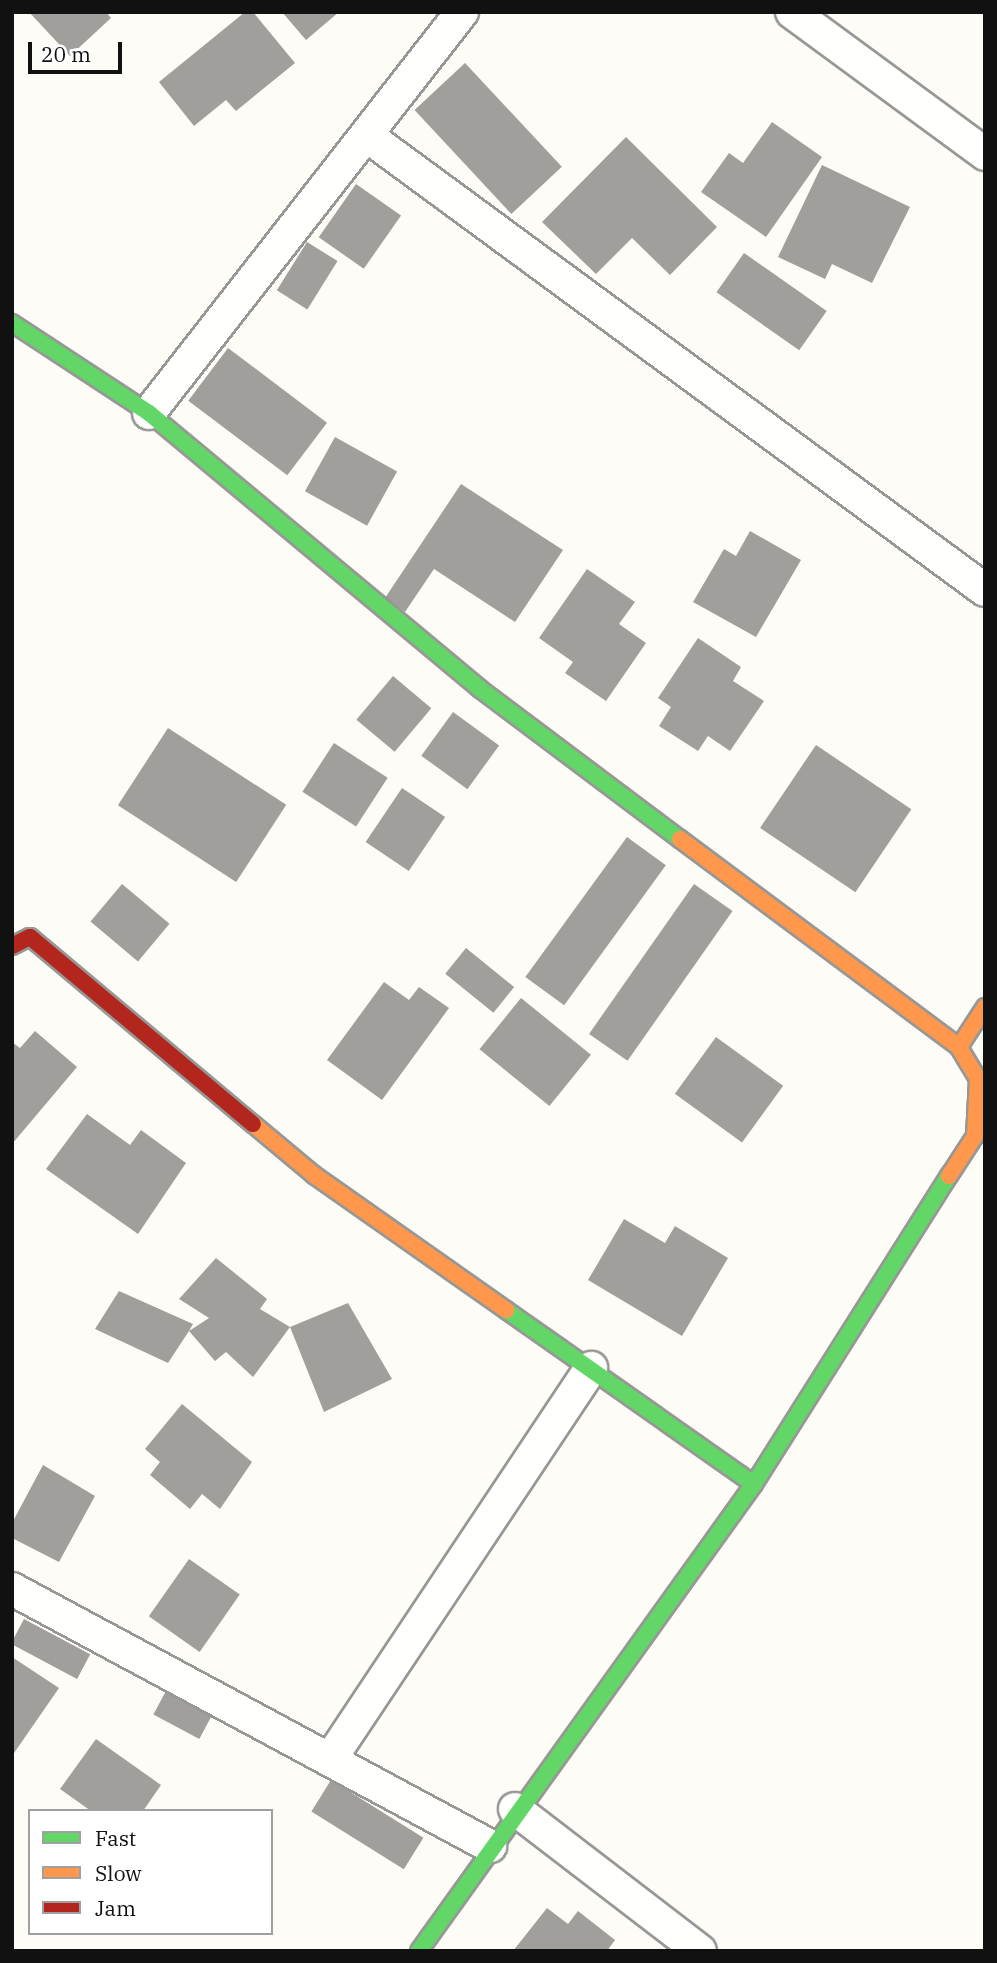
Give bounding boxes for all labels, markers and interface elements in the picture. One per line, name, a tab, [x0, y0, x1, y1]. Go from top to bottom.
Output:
scale bar	[32, 28, 126, 72]
text: 20 m	[41, 40, 91, 68]
legend	[28, 1809, 273, 1935]
text: Fast	[95, 1824, 136, 1852]
text: Slow	[95, 1859, 142, 1887]
text: Jam	[95, 1894, 136, 1922]

